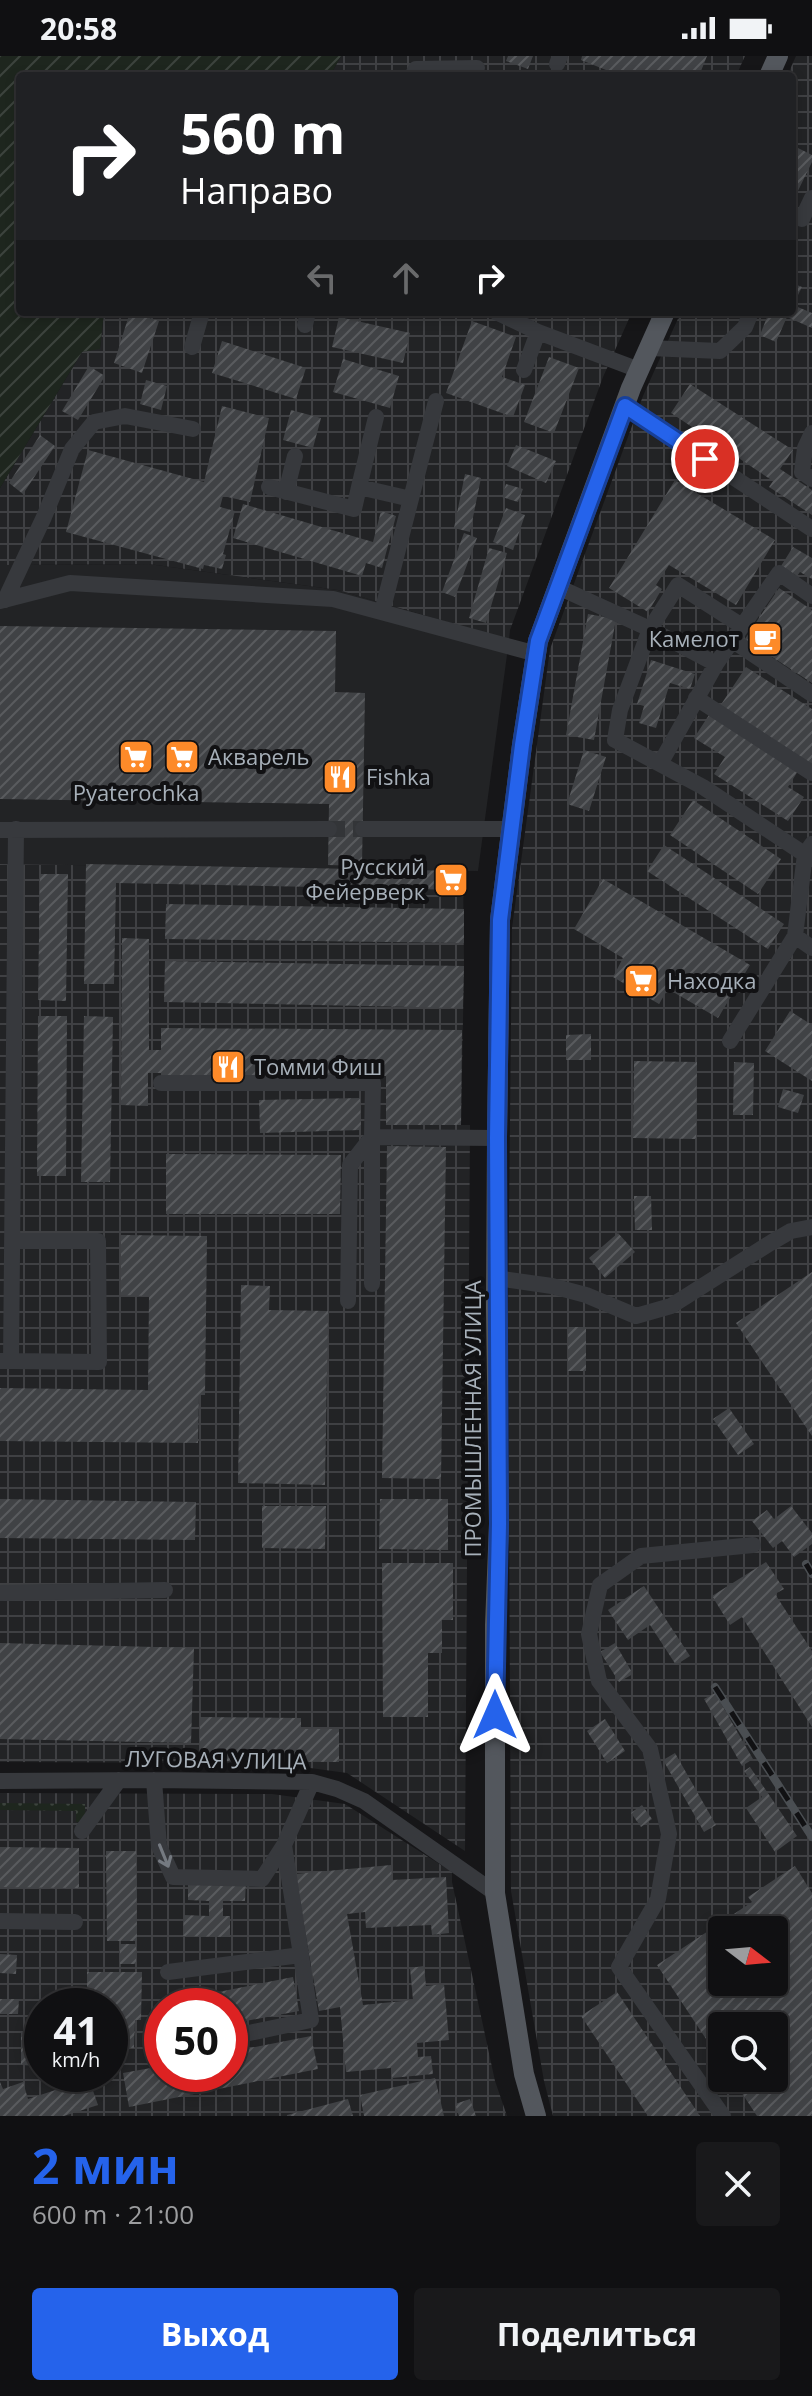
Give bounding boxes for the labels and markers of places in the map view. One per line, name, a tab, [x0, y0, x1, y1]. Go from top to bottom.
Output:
pin	[671, 425, 739, 493]
cafe icon: Камелот	[746, 620, 784, 658]
place label: Камелот	[649, 623, 739, 653]
supermarket icon: Pyaterochka	[117, 738, 155, 776]
supermarket icon: Акварель	[163, 738, 201, 776]
place label: Акварель	[208, 741, 310, 771]
restaurant icon: Fishka	[321, 758, 359, 796]
place label: Fishka	[366, 761, 431, 791]
place label: Pyaterochka	[73, 777, 199, 807]
place label: Русский Фейерверк	[306, 851, 426, 906]
supermarket icon: Русский Фейерверк	[432, 861, 470, 899]
supermarket icon: Находка	[622, 962, 660, 1000]
place label: Находка	[667, 965, 756, 995]
restaurant icon: Томми Фиш	[209, 1048, 247, 1086]
place label: Томми Фиш	[254, 1051, 382, 1081]

